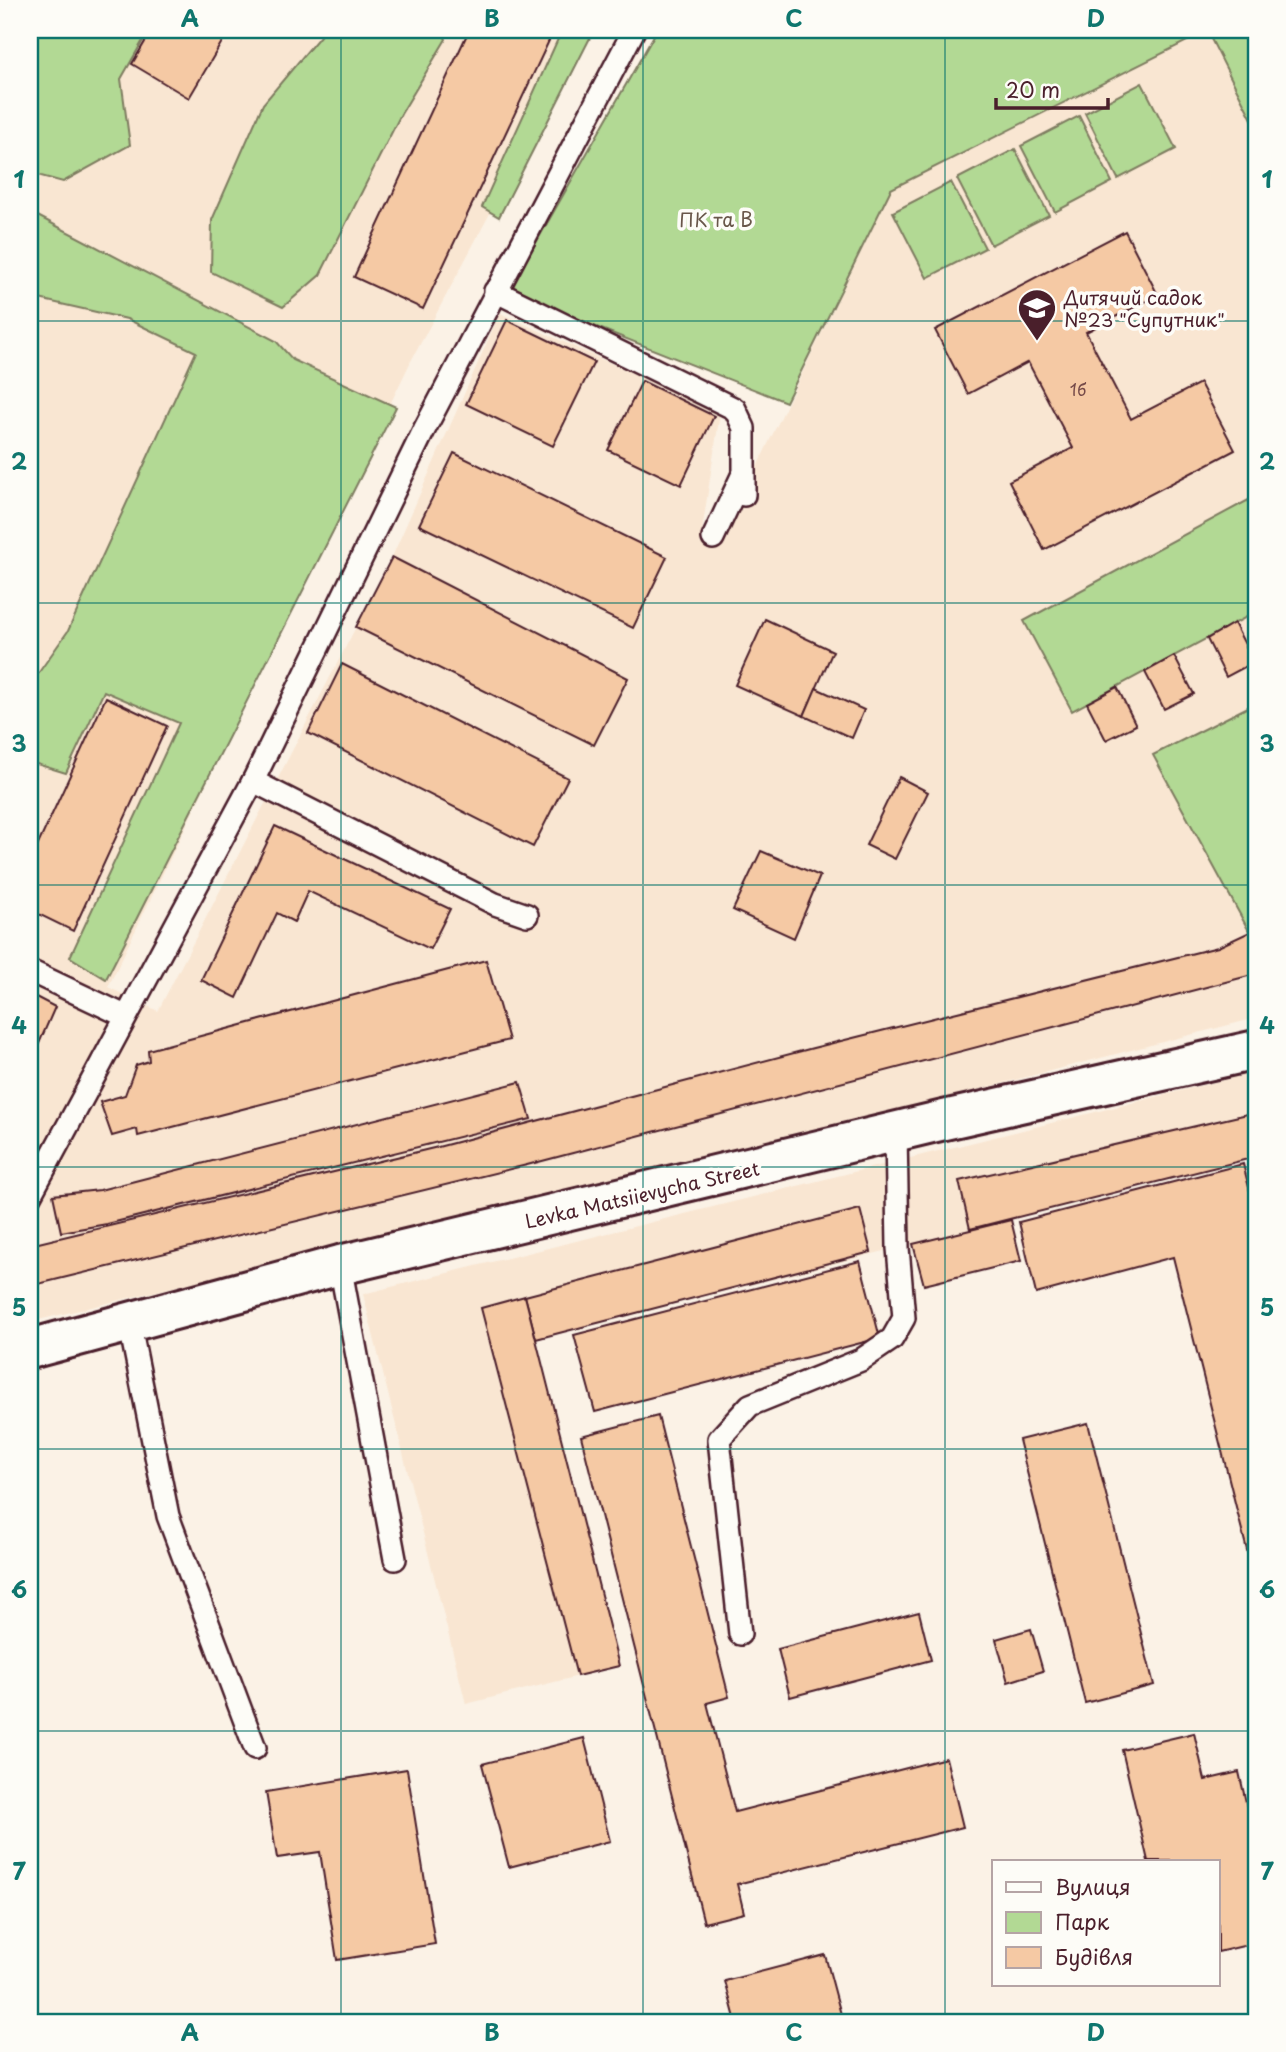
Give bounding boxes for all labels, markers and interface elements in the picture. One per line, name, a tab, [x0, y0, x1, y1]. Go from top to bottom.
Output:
text: A	[181, 0, 199, 35]
text: B	[484, 0, 500, 35]
text: C	[785, 0, 803, 35]
text: D	[1087, 0, 1105, 35]
scale bar	[996, 66, 1108, 110]
text: 20 m	[1006, 73, 1060, 105]
text: 1	[14, 161, 25, 196]
text: 1	[1262, 161, 1273, 196]
park label: ПК та В	[679, 205, 753, 233]
place label: Дитячий садок №23 "Супутник"	[1063, 283, 1225, 333]
school or university icon: Дитячий садок №23 "Супутник"	[1016, 287, 1058, 342]
house number: 1б	[1070, 377, 1087, 401]
text: 2	[11, 443, 27, 478]
text: 2	[1259, 443, 1275, 478]
text: 3	[11, 725, 27, 760]
text: 3	[1259, 725, 1275, 760]
text: 4	[11, 1007, 27, 1042]
text: 4	[1259, 1007, 1275, 1042]
street label: Levka Matsiievycha Street	[522, 1153, 762, 1235]
text: 5	[12, 1289, 26, 1324]
text: 5	[1260, 1289, 1274, 1324]
text: 6	[11, 1571, 27, 1606]
text: 6	[1259, 1571, 1275, 1606]
text: 7	[12, 1853, 26, 1888]
text: 7	[1260, 1853, 1274, 1888]
legend	[992, 1860, 1220, 1986]
text: Вулиця	[1055, 1870, 1131, 1902]
text: Парк	[1055, 1905, 1110, 1937]
text: Будівля	[1055, 1940, 1133, 1972]
text: A	[181, 2014, 199, 2049]
text: B	[484, 2014, 500, 2049]
text: C	[785, 2014, 803, 2049]
text: D	[1087, 2014, 1105, 2049]

